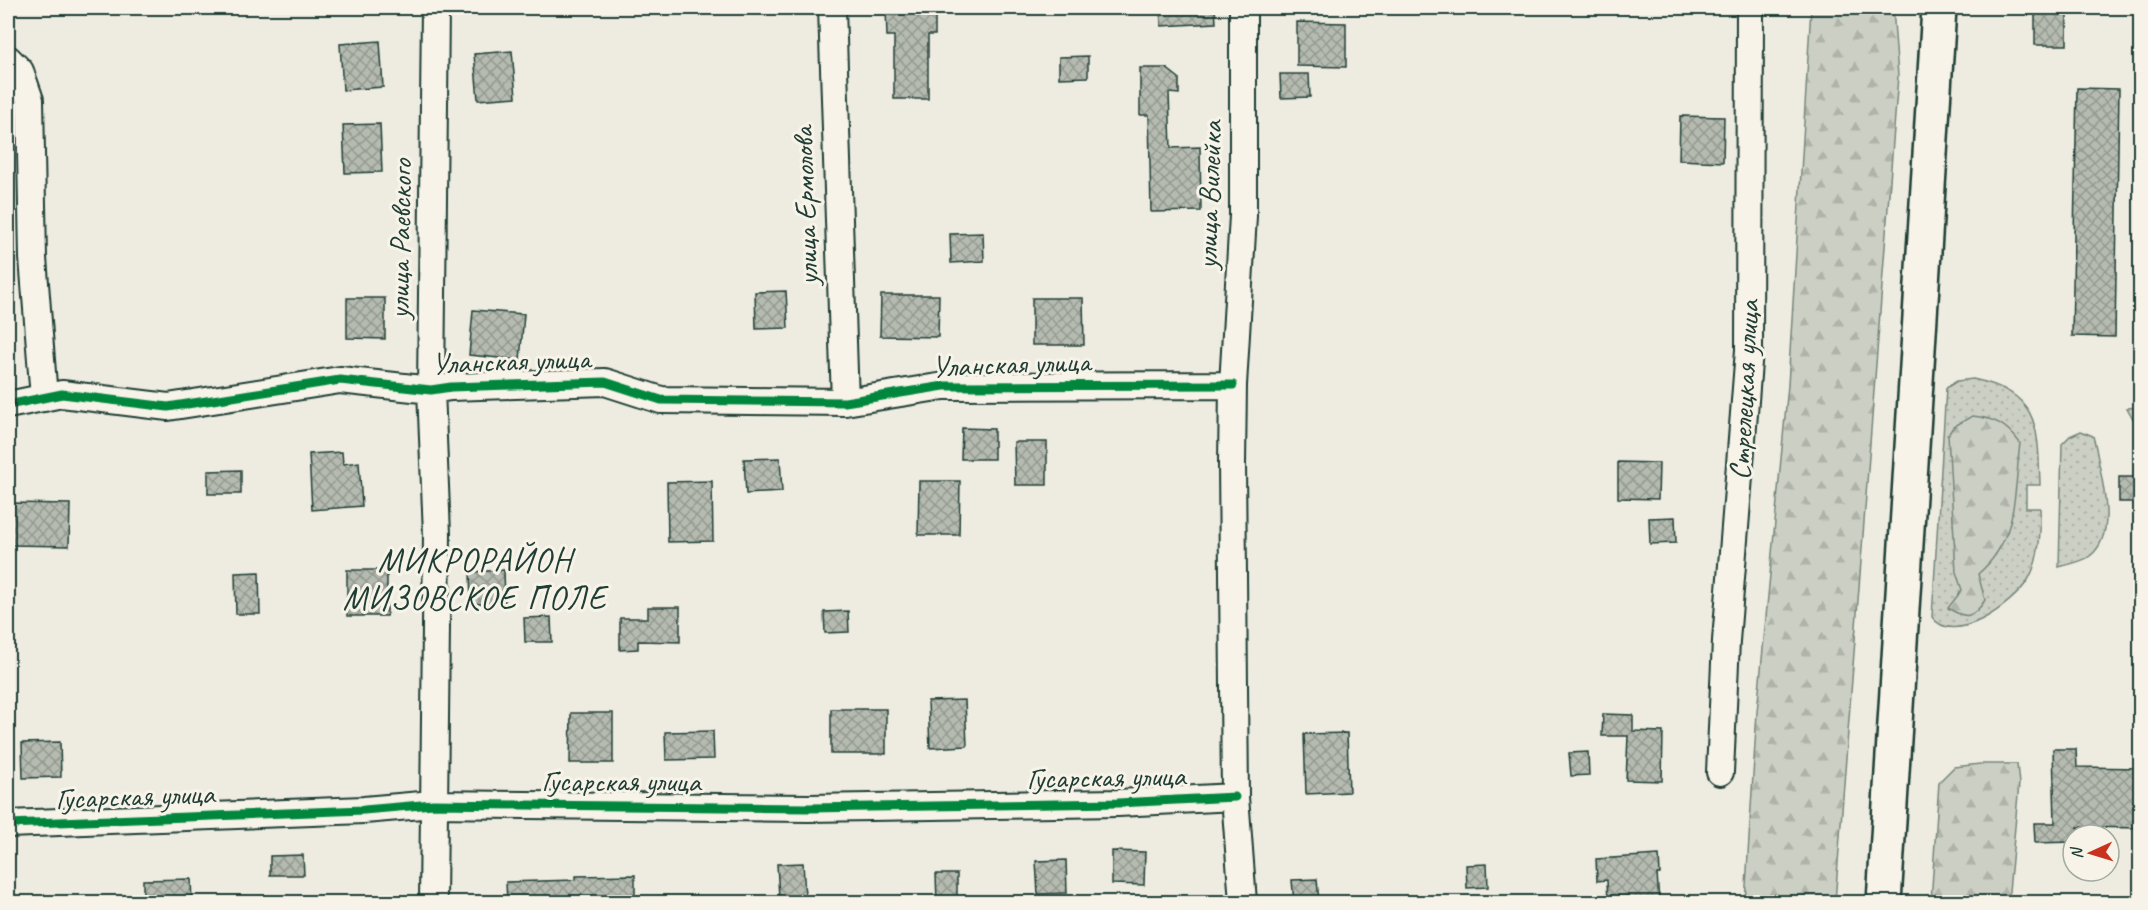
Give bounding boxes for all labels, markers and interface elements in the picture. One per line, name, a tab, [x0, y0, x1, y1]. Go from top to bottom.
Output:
street label: улица Вилейка	[1187, 118, 1231, 272]
street label: улица Ермолова	[783, 123, 827, 288]
street label: улица Раевского	[380, 157, 420, 321]
street label: Стрелецкая улица	[1720, 297, 1768, 481]
street label: Уланская улица	[431, 339, 593, 383]
street label: Уланская улица	[931, 342, 1093, 386]
district label: МИКРОРАЙОН МИЗОВСКОЕ ПОЛЕ	[343, 539, 610, 619]
street label: Гусарская улица	[1026, 757, 1188, 797]
street label: Гусарская улица	[541, 762, 702, 800]
street label: Гусарская улица	[55, 774, 217, 818]
north arrow	[2061, 823, 2121, 883]
text: N	[2066, 845, 2087, 860]

